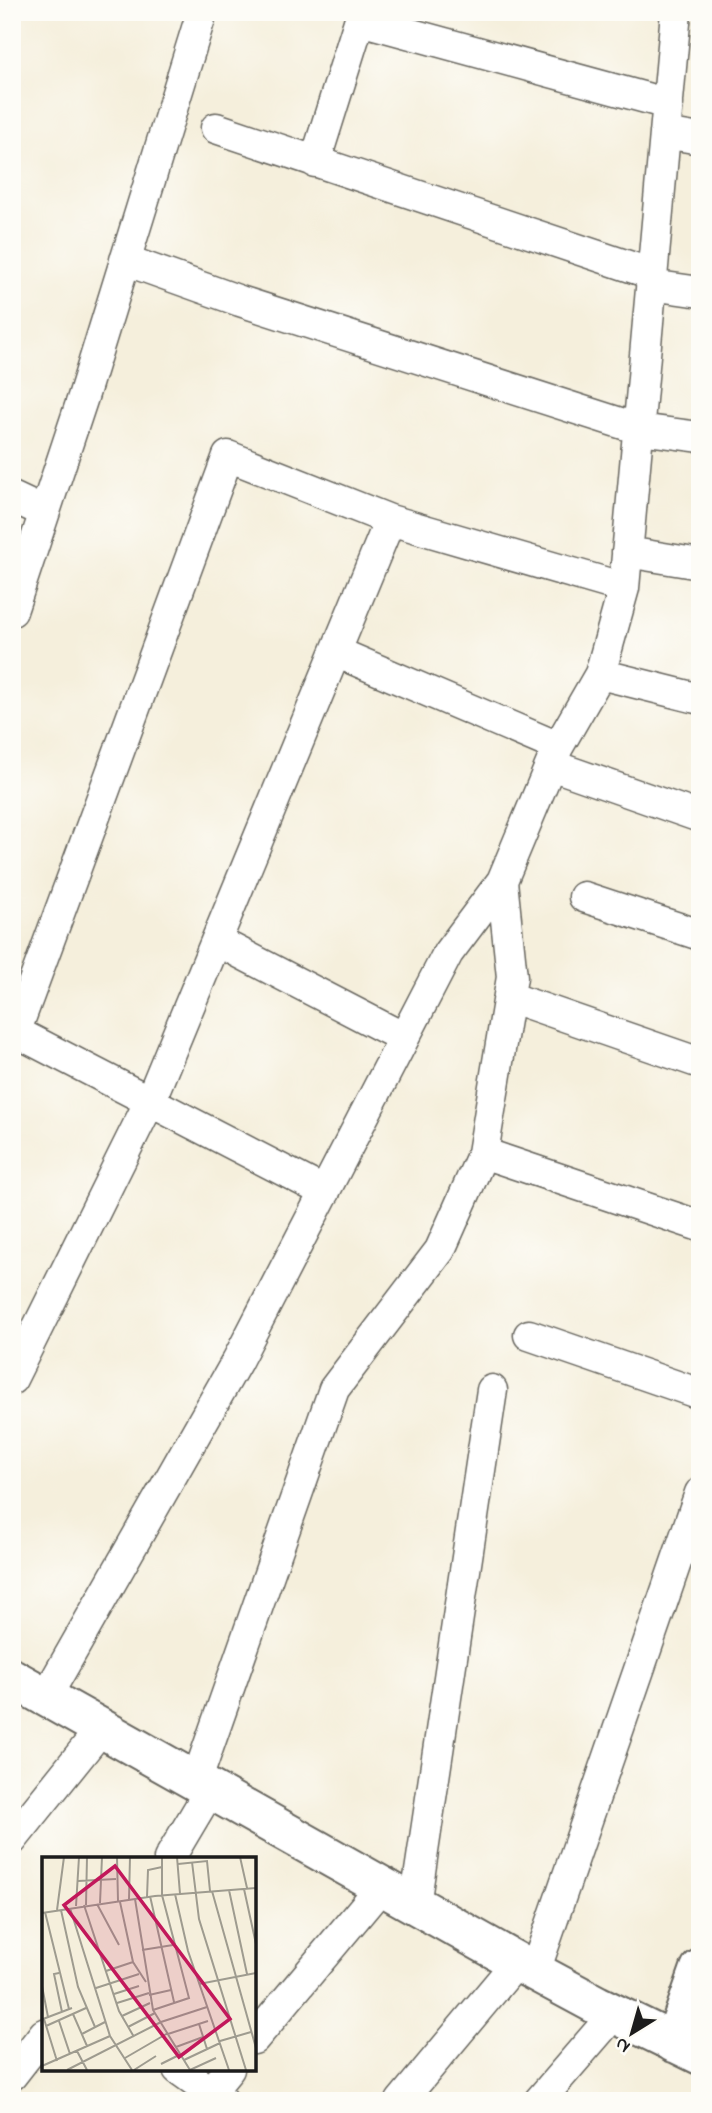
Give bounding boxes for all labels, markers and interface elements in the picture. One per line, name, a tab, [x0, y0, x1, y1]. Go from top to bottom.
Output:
inset map	[42, 1857, 256, 2071]
north arrow	[596, 1997, 666, 2068]
text: N	[610, 2030, 637, 2059]

